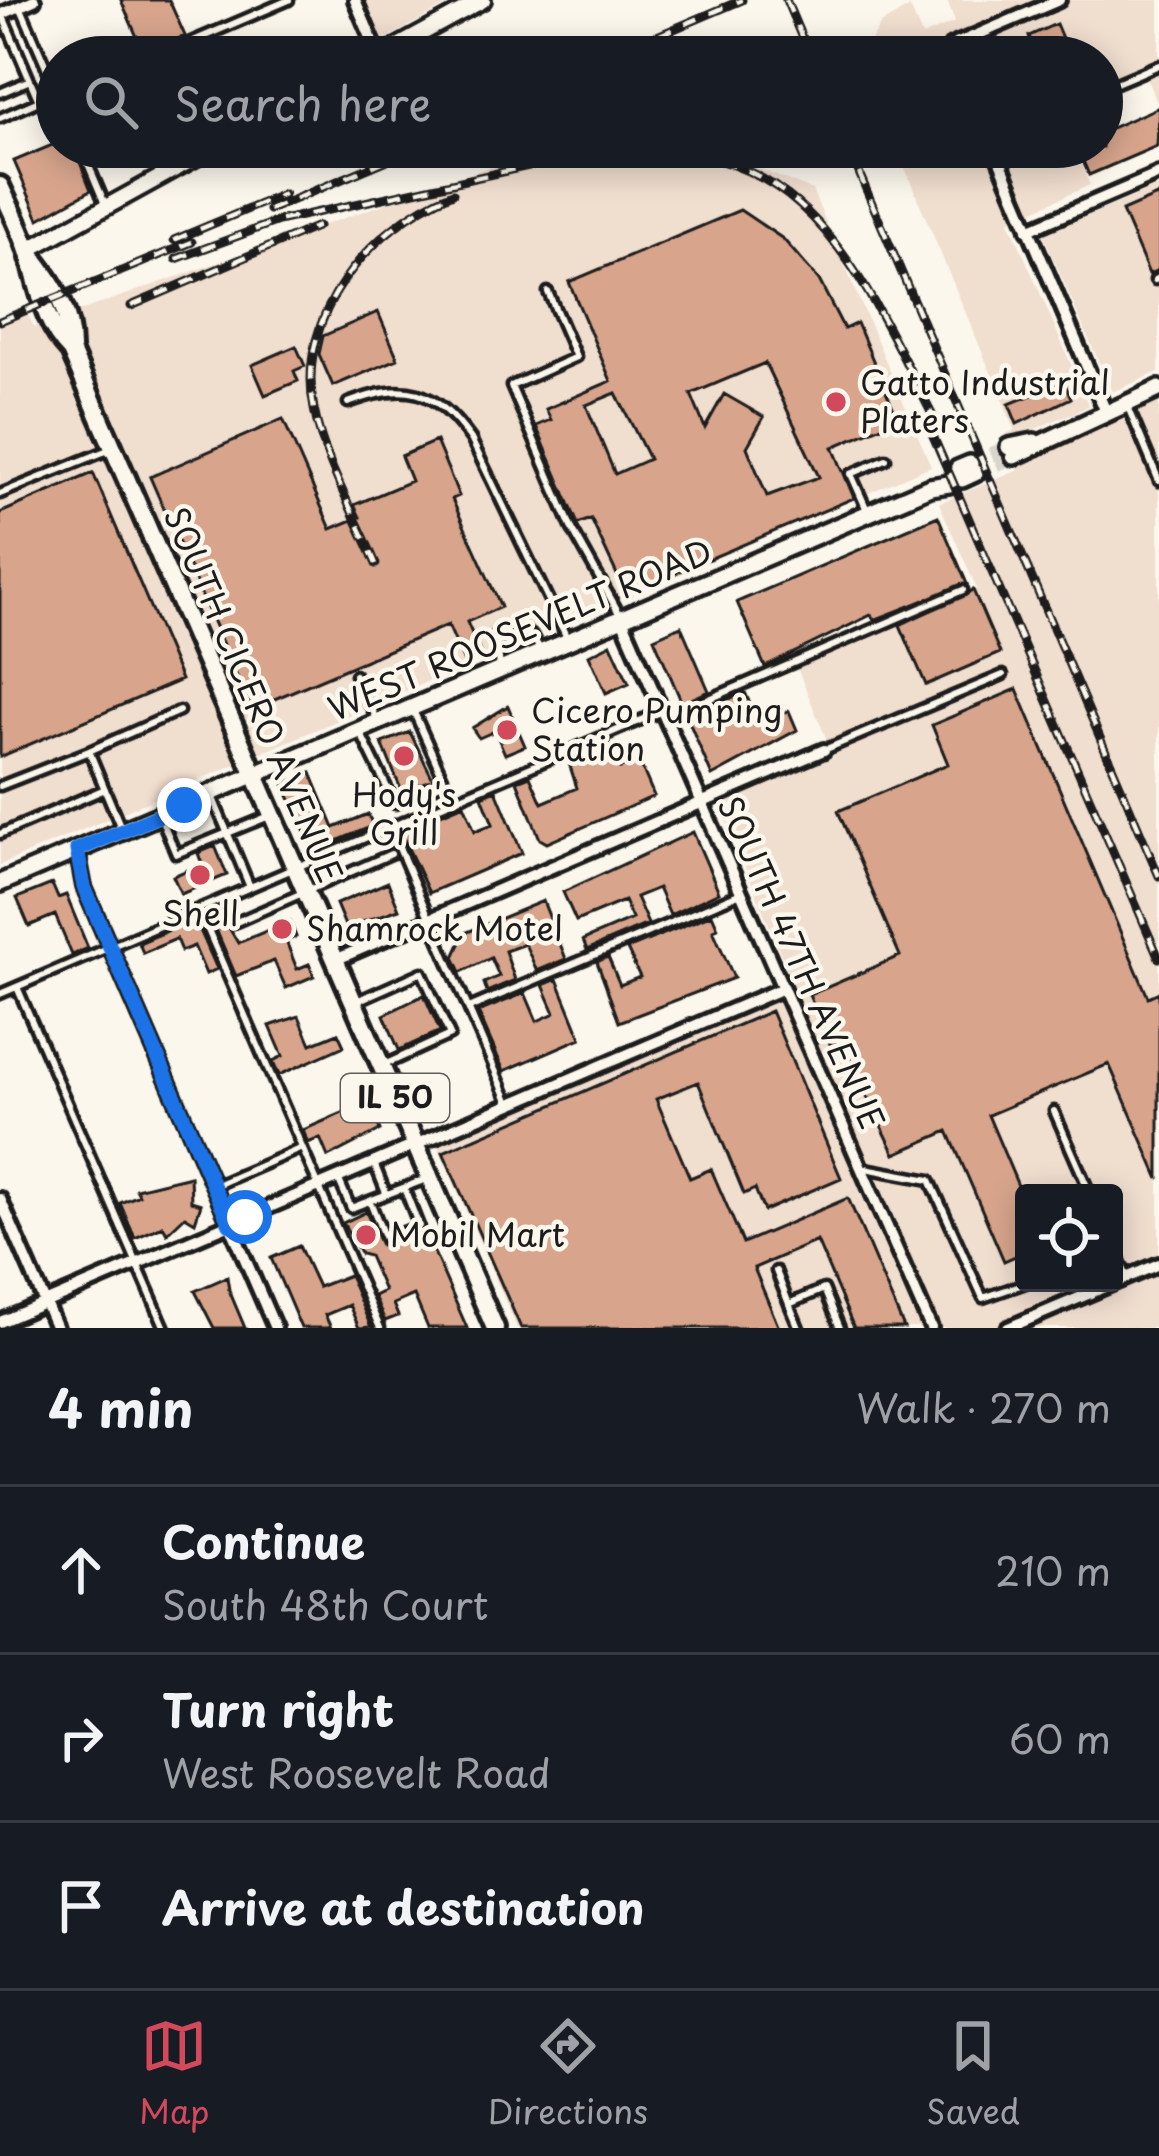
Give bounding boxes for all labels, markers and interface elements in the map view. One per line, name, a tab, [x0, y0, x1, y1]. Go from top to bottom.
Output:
search box	[36, 36, 1123, 168]
text: Search here	[174, 68, 431, 136]
icon: search	[78, 69, 144, 135]
place label: Gatto Industrial Platers	[860, 356, 1110, 444]
marker: Gatto Industrial Platers	[823, 389, 849, 415]
street label: SOUTH CICERO AVENUE	[153, 499, 357, 890]
street label: WEST ROOSEVELT ROAD	[319, 524, 719, 732]
place label: Cicero Pumping Station	[531, 684, 782, 772]
marker: Cicero Pumping Station	[494, 717, 520, 743]
marker: Hody's Grill	[391, 743, 417, 769]
place label: Hody's Grill	[352, 768, 456, 856]
route end	[157, 778, 211, 832]
street label: SOUTH 47TH AVENUE	[707, 787, 899, 1137]
marker: Shell	[187, 862, 213, 888]
place label: Shell	[161, 887, 239, 937]
place label: Shamrock Motel	[306, 902, 563, 952]
marker: Shamrock Motel	[269, 916, 295, 942]
road number: IL 50	[341, 1074, 449, 1122]
map controls	[1015, 1184, 1123, 1292]
button: locate	[1015, 1184, 1123, 1292]
route start	[218, 1190, 272, 1244]
place label: Mobil Mart	[390, 1208, 565, 1258]
marker: Mobil Mart	[353, 1222, 379, 1248]
text: 4 min	[48, 1368, 193, 1445]
text: Walk · 270 m	[856, 1377, 1111, 1436]
text: Continue	[162, 1506, 365, 1574]
icon: ahead	[48, 1537, 114, 1603]
text: 210 m	[995, 1540, 1111, 1599]
text: South 48th Court	[162, 1574, 488, 1633]
text: Turn right	[162, 1674, 394, 1742]
icon: right	[48, 1705, 114, 1771]
text: 60 m	[1009, 1708, 1111, 1767]
text: West Roosevelt Road	[162, 1742, 551, 1801]
text: Arrive at destination	[162, 1872, 645, 1940]
icon: arrive	[48, 1873, 114, 1939]
tab: Map	[139, 2013, 210, 2135]
tab: Directions	[488, 2013, 648, 2135]
tab: Saved	[926, 2013, 1020, 2135]

